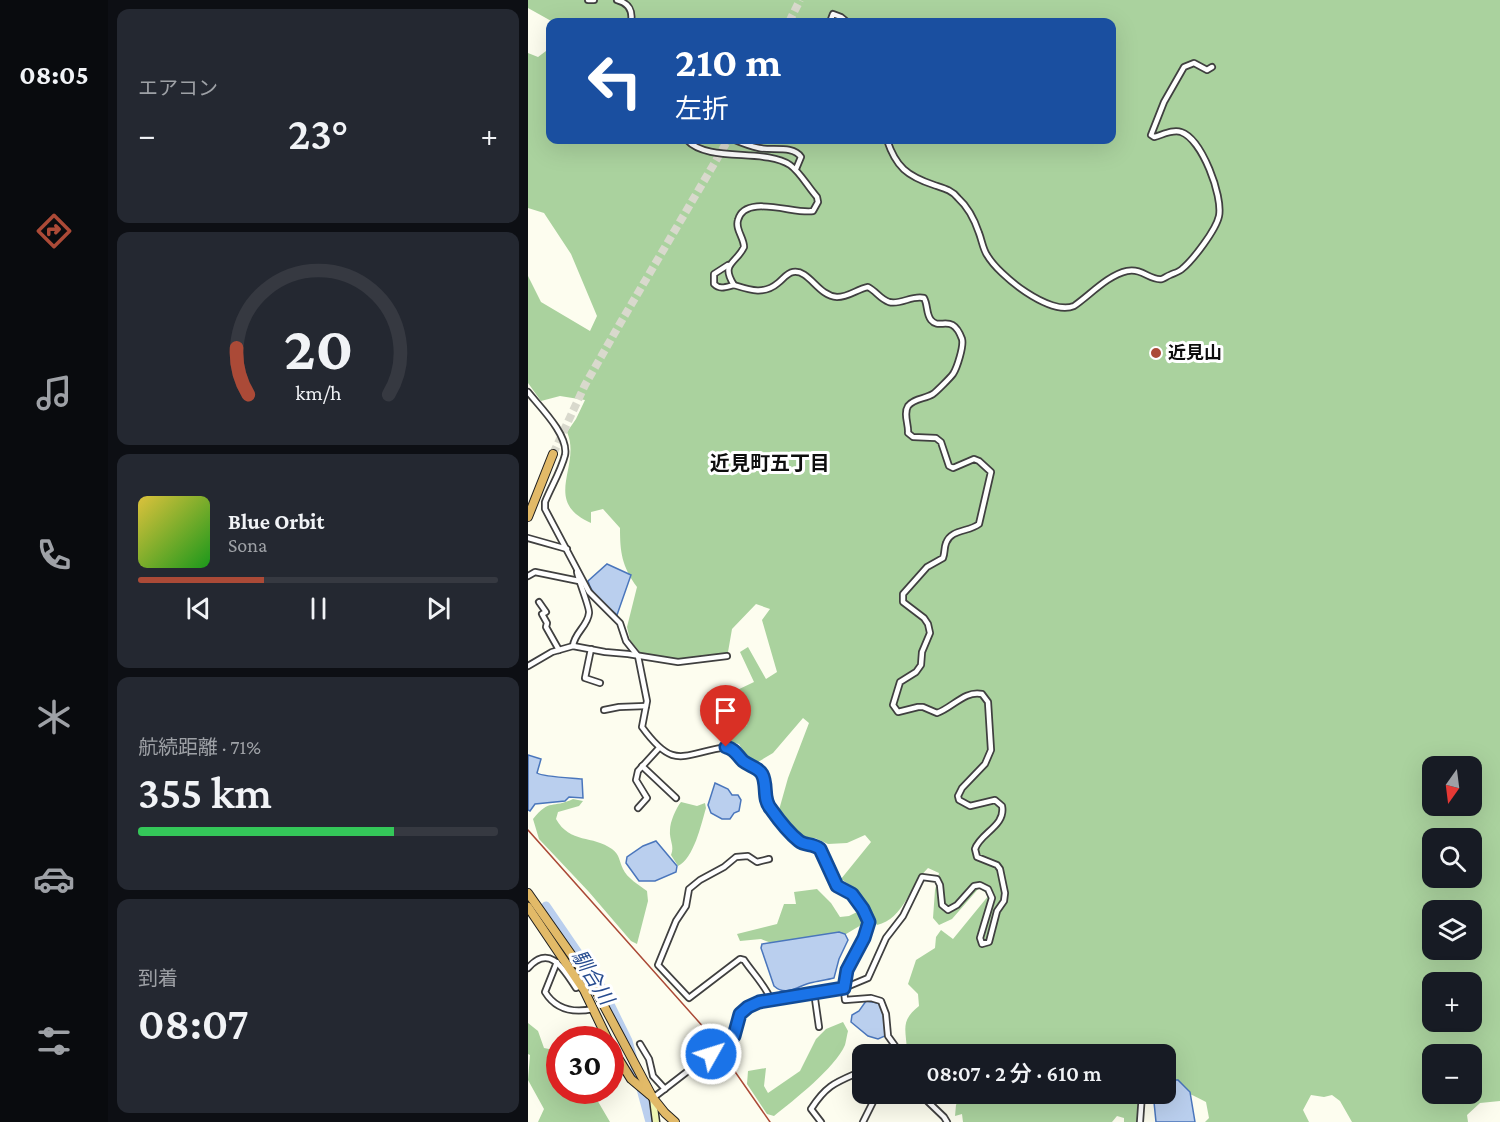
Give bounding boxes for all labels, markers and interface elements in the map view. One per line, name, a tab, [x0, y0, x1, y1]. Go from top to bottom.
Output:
text: 210 m	[675, 38, 781, 85]
icon: left	[576, 42, 654, 120]
text: 08:05	[19, 60, 89, 90]
text: エアコン	[138, 77, 218, 99]
text: 左折	[675, 94, 729, 124]
text: 23°	[288, 109, 348, 159]
text: −	[138, 116, 155, 153]
text: +	[481, 116, 498, 153]
icon: directions	[33, 210, 75, 252]
text: 20	[283, 314, 353, 383]
place label: 近見山	[1168, 343, 1222, 363]
marker: 近見山	[1149, 346, 1163, 360]
icon: music	[33, 372, 75, 414]
text: km/h	[295, 382, 342, 406]
district label: 近見町五丁目	[710, 452, 830, 474]
text: Blue Orbit	[228, 509, 324, 534]
icon: phone	[33, 534, 75, 576]
text: Sona	[228, 534, 267, 556]
icon: previous	[182, 592, 215, 625]
icon: pause	[302, 592, 335, 625]
icon: next	[422, 592, 455, 625]
pin	[700, 685, 751, 747]
icon: arrive	[709, 694, 742, 727]
icon: climate	[33, 696, 75, 738]
text: 航続距離 · 71%	[138, 736, 261, 758]
north arrow	[1422, 756, 1482, 816]
map controls	[1422, 756, 1482, 1104]
text: 355 km	[138, 768, 272, 818]
button: search	[1422, 828, 1482, 888]
icon: car	[33, 858, 75, 900]
button: layers	[1422, 900, 1482, 960]
water label: 馴合川	[568, 946, 619, 1010]
text: 到着	[138, 967, 178, 989]
button: +	[1422, 972, 1482, 1032]
text: 08:07	[138, 999, 249, 1049]
icon: filters	[33, 1020, 75, 1062]
position arrow	[679, 1022, 743, 1086]
speed limit sign: 30	[546, 1026, 624, 1104]
button: −	[1422, 1044, 1482, 1104]
text: 08:07 · 2 分 · 610 m	[926, 1061, 1102, 1086]

